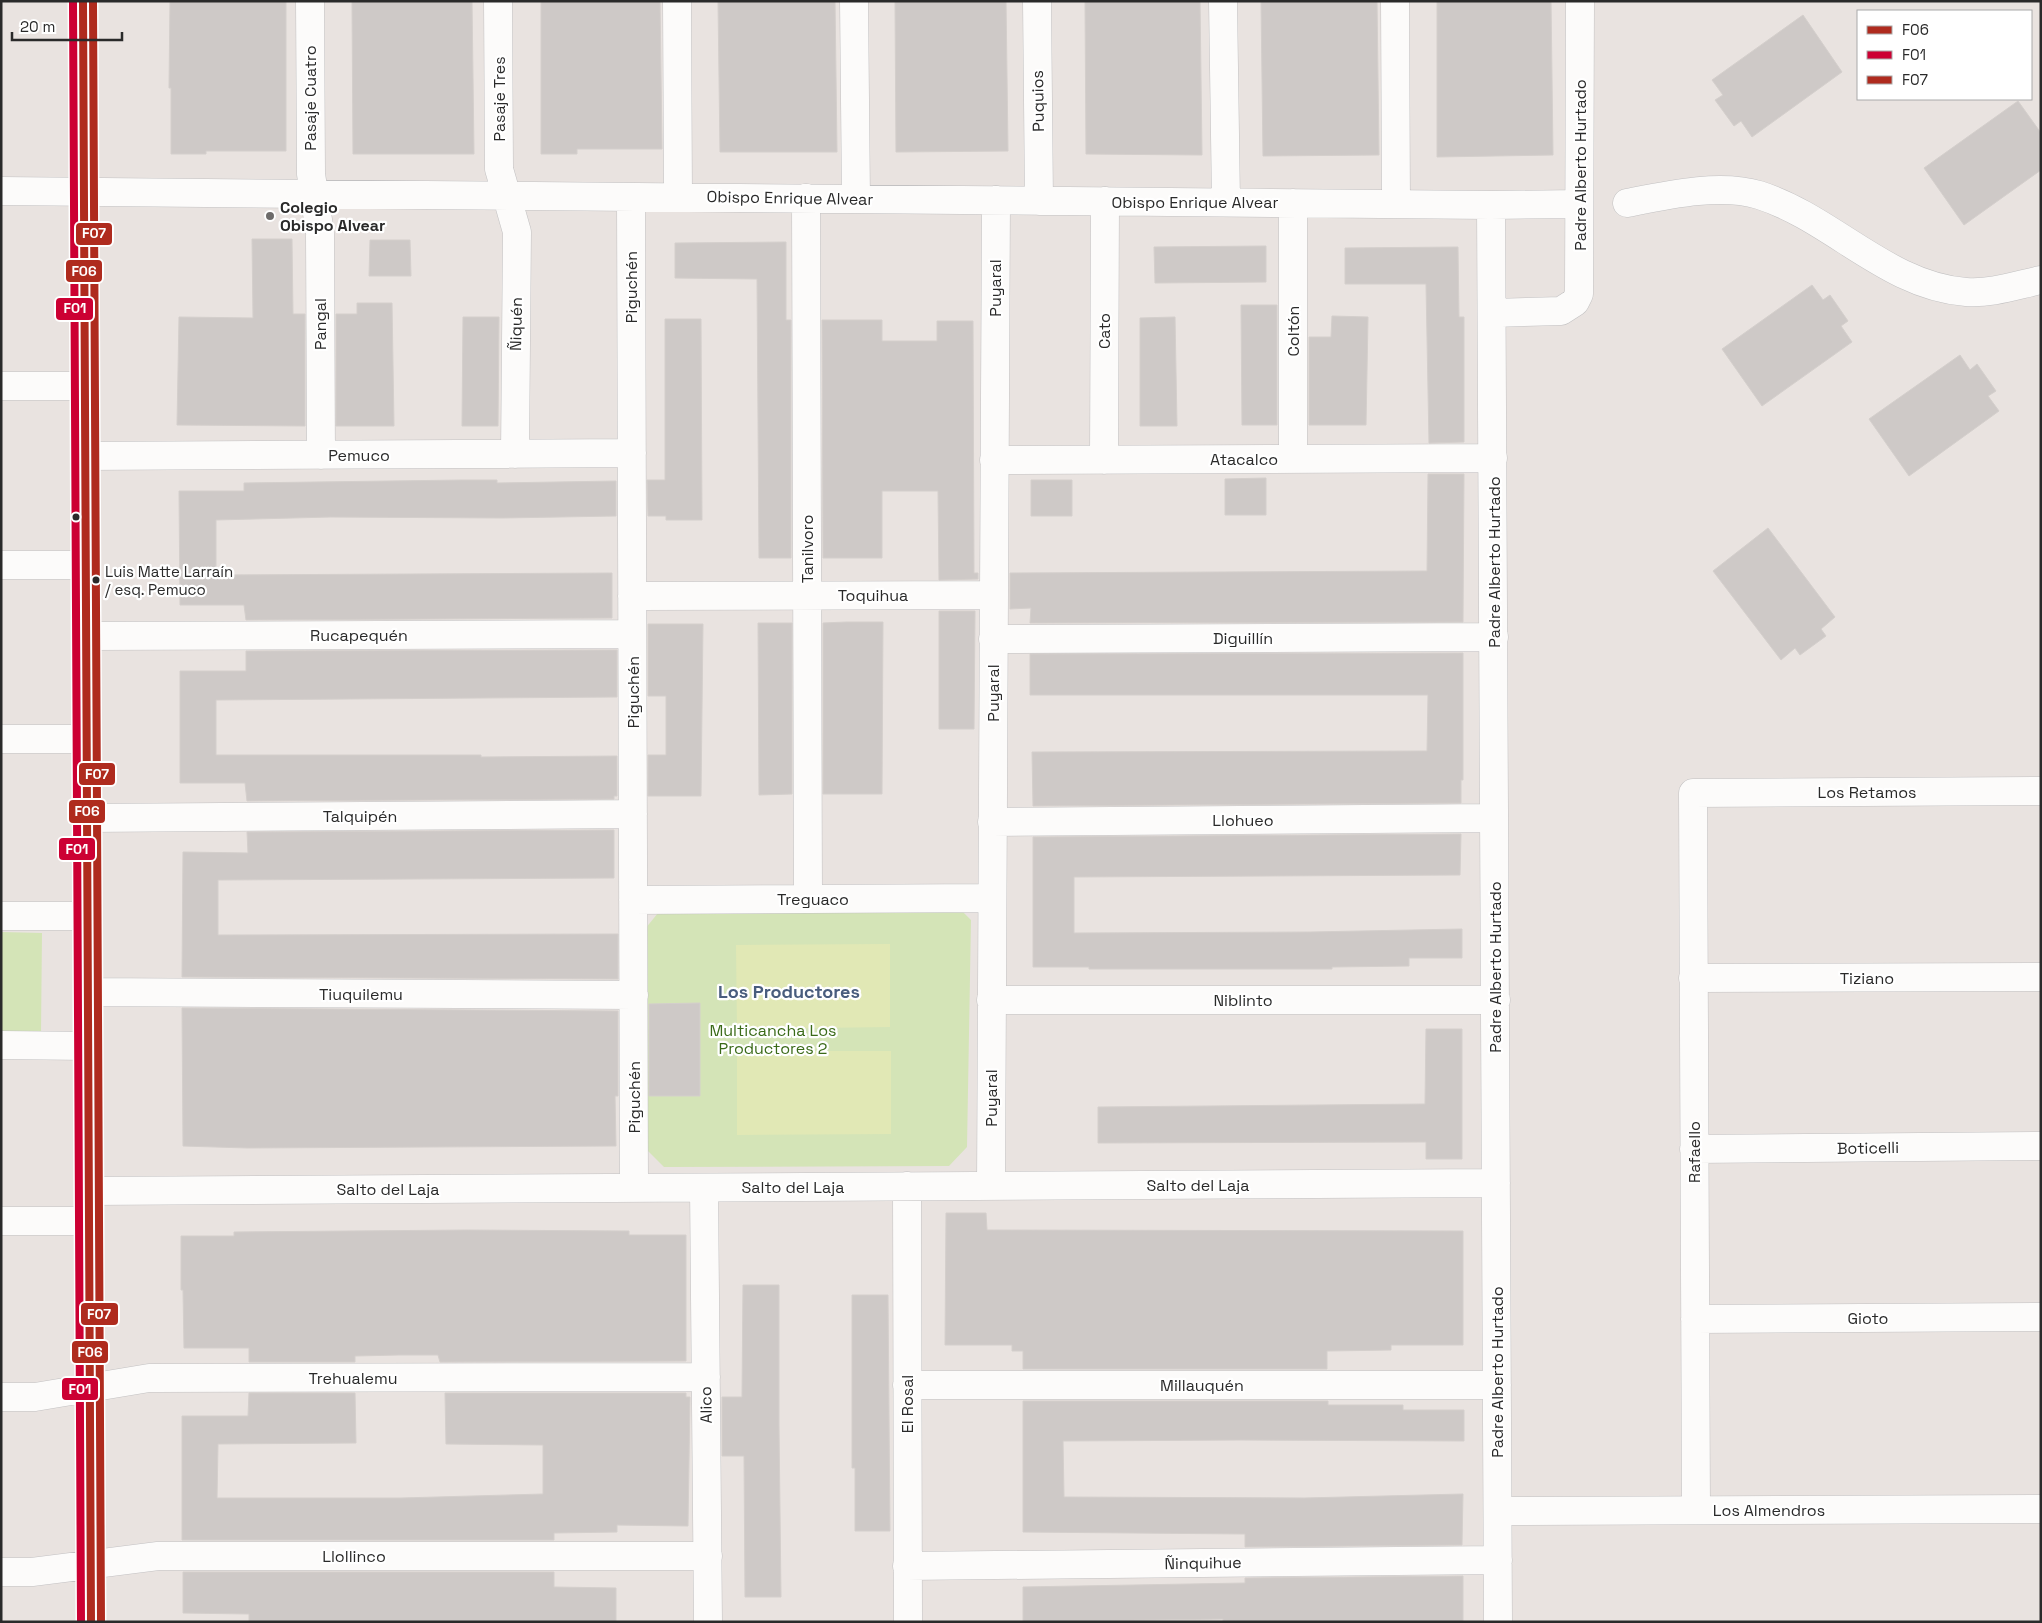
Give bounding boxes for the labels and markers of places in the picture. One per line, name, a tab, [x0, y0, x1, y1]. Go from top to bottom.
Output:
place label: Colegio Obispo Alvear	[280, 197, 385, 236]
marker: Colegio Obispo Alvear	[264, 210, 276, 222]
unlabelled marker	[71, 512, 81, 522]
place label: Luis Matte Larraín / esq. Pemuco	[105, 562, 233, 599]
marker: Luis Matte Larraín / esq. Pemuco	[91, 575, 101, 585]

